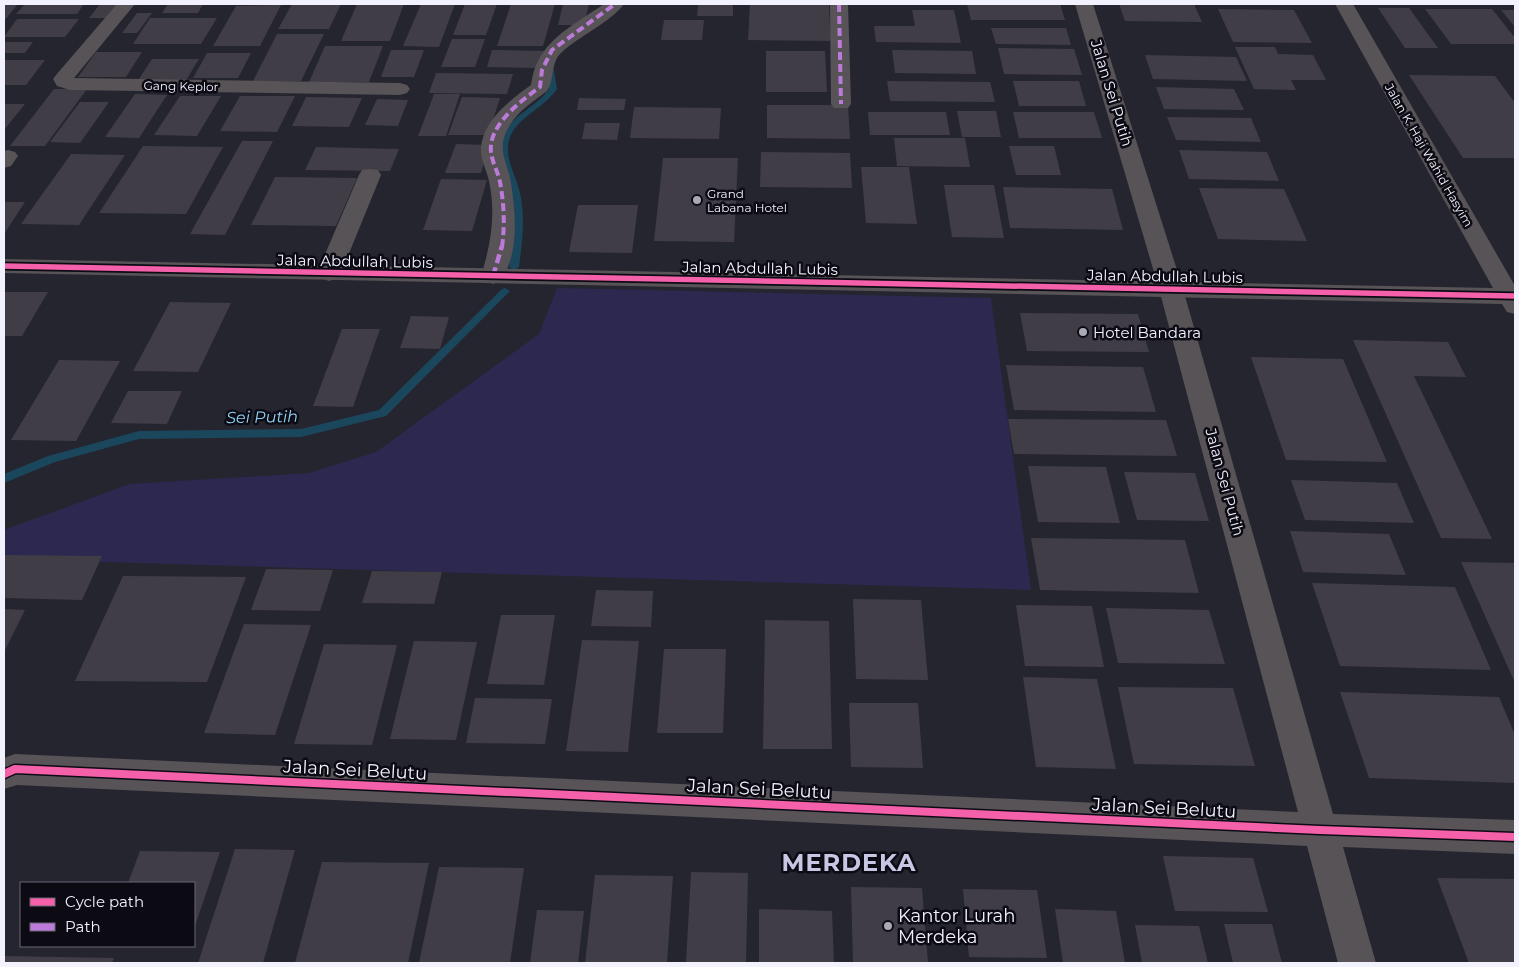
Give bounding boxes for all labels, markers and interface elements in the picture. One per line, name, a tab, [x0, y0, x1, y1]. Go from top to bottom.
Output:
street label: Jalan Sei Putih	[1086, 36, 1137, 149]
street label: Gang Keplor	[143, 78, 219, 94]
street label: Jalan K. Haji Wahid Hasyim	[1381, 80, 1476, 229]
place label: Grand Labana Hotel	[707, 186, 787, 215]
marker: Grand Labana Hotel	[691, 194, 703, 206]
street label: Jalan Abdullah Lubis	[276, 250, 433, 272]
street label: Jalan Abdullah Lubis	[681, 257, 838, 279]
street label: Jalan Abdullah Lubis	[1086, 265, 1243, 287]
place label: Hotel Bandara	[1093, 323, 1201, 342]
marker: Hotel Bandara	[1077, 326, 1089, 338]
water label: Sei Putih	[226, 407, 298, 427]
street label: Jalan Sei Putih	[1201, 425, 1249, 538]
street label: Jalan Sei Belutu	[281, 755, 428, 785]
street label: Jalan Sei Belutu	[685, 774, 832, 804]
street label: Jalan Sei Belutu	[1090, 793, 1237, 823]
district label: MERDEKA	[782, 848, 916, 877]
legend	[20, 882, 195, 947]
text: Cycle path	[65, 892, 144, 911]
place label: Kantor Lurah Merdeka	[898, 905, 1015, 948]
text: Path	[65, 917, 101, 936]
marker: Kantor Lurah Merdeka	[882, 920, 894, 932]

